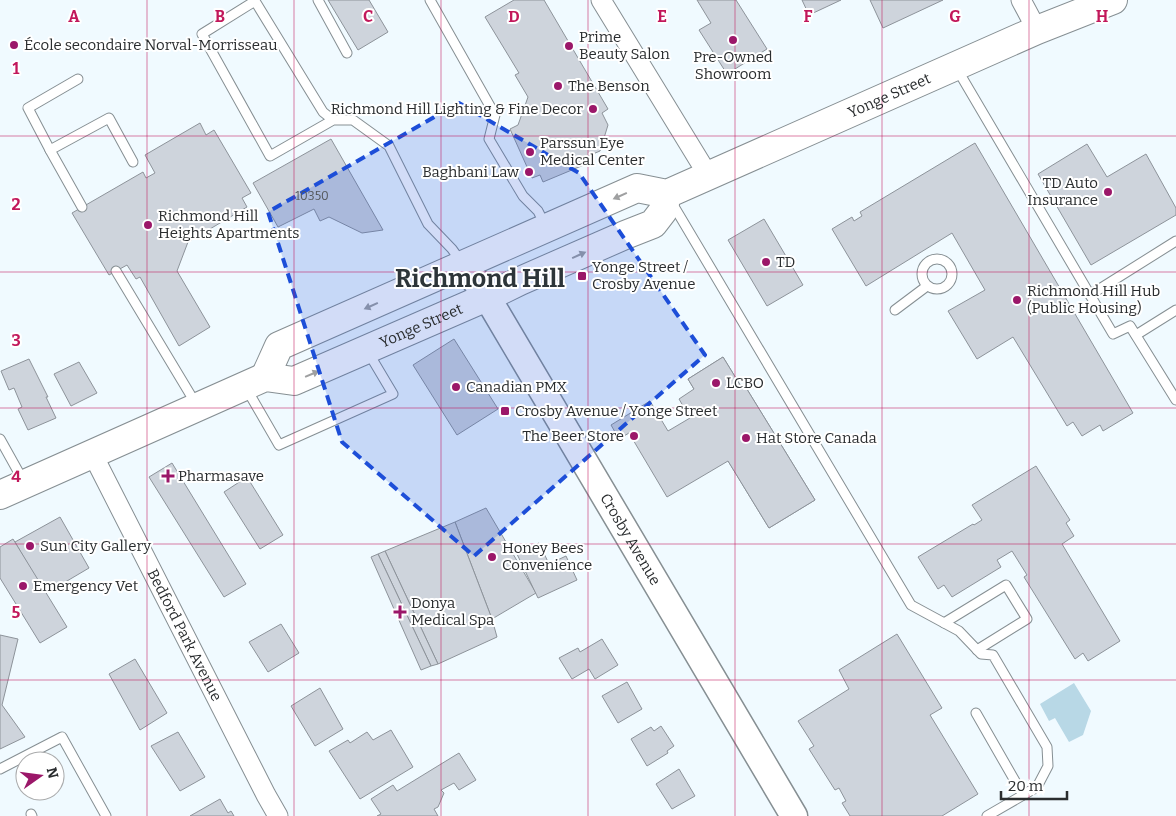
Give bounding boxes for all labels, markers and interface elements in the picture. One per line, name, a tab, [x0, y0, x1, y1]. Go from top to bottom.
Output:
text: A	[68, 7, 80, 26]
text: B	[215, 7, 225, 26]
text: C	[363, 7, 373, 26]
text: D	[508, 7, 520, 26]
text: E	[657, 7, 667, 26]
text: F	[804, 7, 813, 26]
text: G	[949, 7, 961, 26]
text: H	[1096, 7, 1109, 26]
place label: Prime Beauty Salon	[579, 28, 670, 63]
marker: Pre-Owned Showroom	[727, 34, 739, 46]
place label: École secondaire Norval-Morrisseau	[24, 36, 277, 54]
marker: École secondaire Norval-Morrisseau	[8, 39, 20, 51]
marker: Prime Beauty Salon	[563, 40, 575, 52]
place label: Pre-Owned Showroom	[693, 48, 773, 83]
text: 1	[13, 59, 20, 78]
street label: Yonge Street	[845, 69, 934, 122]
place label: The Benson	[568, 77, 650, 95]
marker: The Benson	[552, 80, 564, 92]
place label: Richmond Hill Lighting & Fine Decor	[331, 100, 583, 118]
marker: Richmond Hill Lighting & Fine Decor	[587, 103, 599, 115]
place label: Parssun Eye Medical Center	[540, 134, 645, 169]
marker: Parssun Eye Medical Center	[524, 146, 536, 158]
place label: Baghbani Law	[422, 163, 520, 181]
marker: Baghbani Law	[523, 166, 535, 178]
place label: TD Auto Insurance	[1027, 174, 1098, 209]
marker: TD Auto Insurance	[1102, 186, 1114, 198]
house number: 10350	[295, 189, 329, 203]
one-way arrow	[613, 192, 627, 200]
text: 2	[11, 195, 21, 214]
place label: Richmond Hill Heights Apartments	[158, 207, 299, 242]
marker: Richmond Hill Heights Apartments	[142, 219, 154, 231]
one-way arrow	[572, 250, 586, 258]
place label: TD	[776, 253, 795, 271]
marker: TD	[760, 256, 772, 268]
place label: Yonge Street / Crosby Avenue	[592, 258, 695, 293]
district label: Richmond Hill	[395, 264, 565, 294]
marker: Yonge Street / Crosby Avenue	[576, 270, 588, 282]
place label: Richmond Hill Hub (Public Housing)	[1027, 282, 1160, 317]
marker: Richmond Hill Hub (Public Housing)	[1011, 294, 1023, 306]
street label: Yonge Street	[377, 300, 466, 352]
one-way arrow	[364, 302, 378, 310]
text: 3	[11, 331, 21, 350]
one-way arrow	[305, 369, 319, 377]
place label: LCBO	[726, 374, 764, 392]
marker: LCBO	[710, 377, 722, 389]
place label: Canadian PMX	[466, 378, 568, 396]
marker: Canadian PMX	[450, 381, 462, 393]
place label: Crosby Avenue / Yonge Street	[515, 402, 718, 420]
marker: Crosby Avenue / Yonge Street	[499, 405, 511, 417]
place label: The Beer Store	[522, 427, 624, 445]
place label: Hat Store Canada	[756, 429, 877, 447]
marker: The Beer Store	[628, 430, 640, 442]
marker: Hat Store Canada	[740, 432, 752, 444]
text: 4	[11, 467, 21, 486]
place label: Pharmasave	[178, 467, 264, 485]
marker: Pharmasave	[162, 470, 174, 482]
street label: Crosby Avenue	[596, 490, 664, 588]
place label: Sun City Gallery	[40, 537, 151, 555]
place label: Honey Bees Convenience	[502, 539, 592, 574]
marker: Sun City Gallery	[24, 540, 36, 552]
marker: Honey Bees Convenience	[486, 551, 498, 563]
street label: Bedford Park Avenue	[143, 566, 226, 704]
place label: Emergency Vet	[33, 577, 139, 595]
marker: Emergency Vet	[17, 580, 29, 592]
place label: Donya Medical Spa	[411, 594, 494, 629]
text: 5	[12, 603, 21, 622]
marker: Donya Medical Spa	[393, 605, 407, 619]
north arrow	[15, 751, 65, 801]
text: N	[43, 766, 62, 780]
scale bar	[1001, 768, 1067, 800]
text: 20 m	[1008, 777, 1044, 795]

